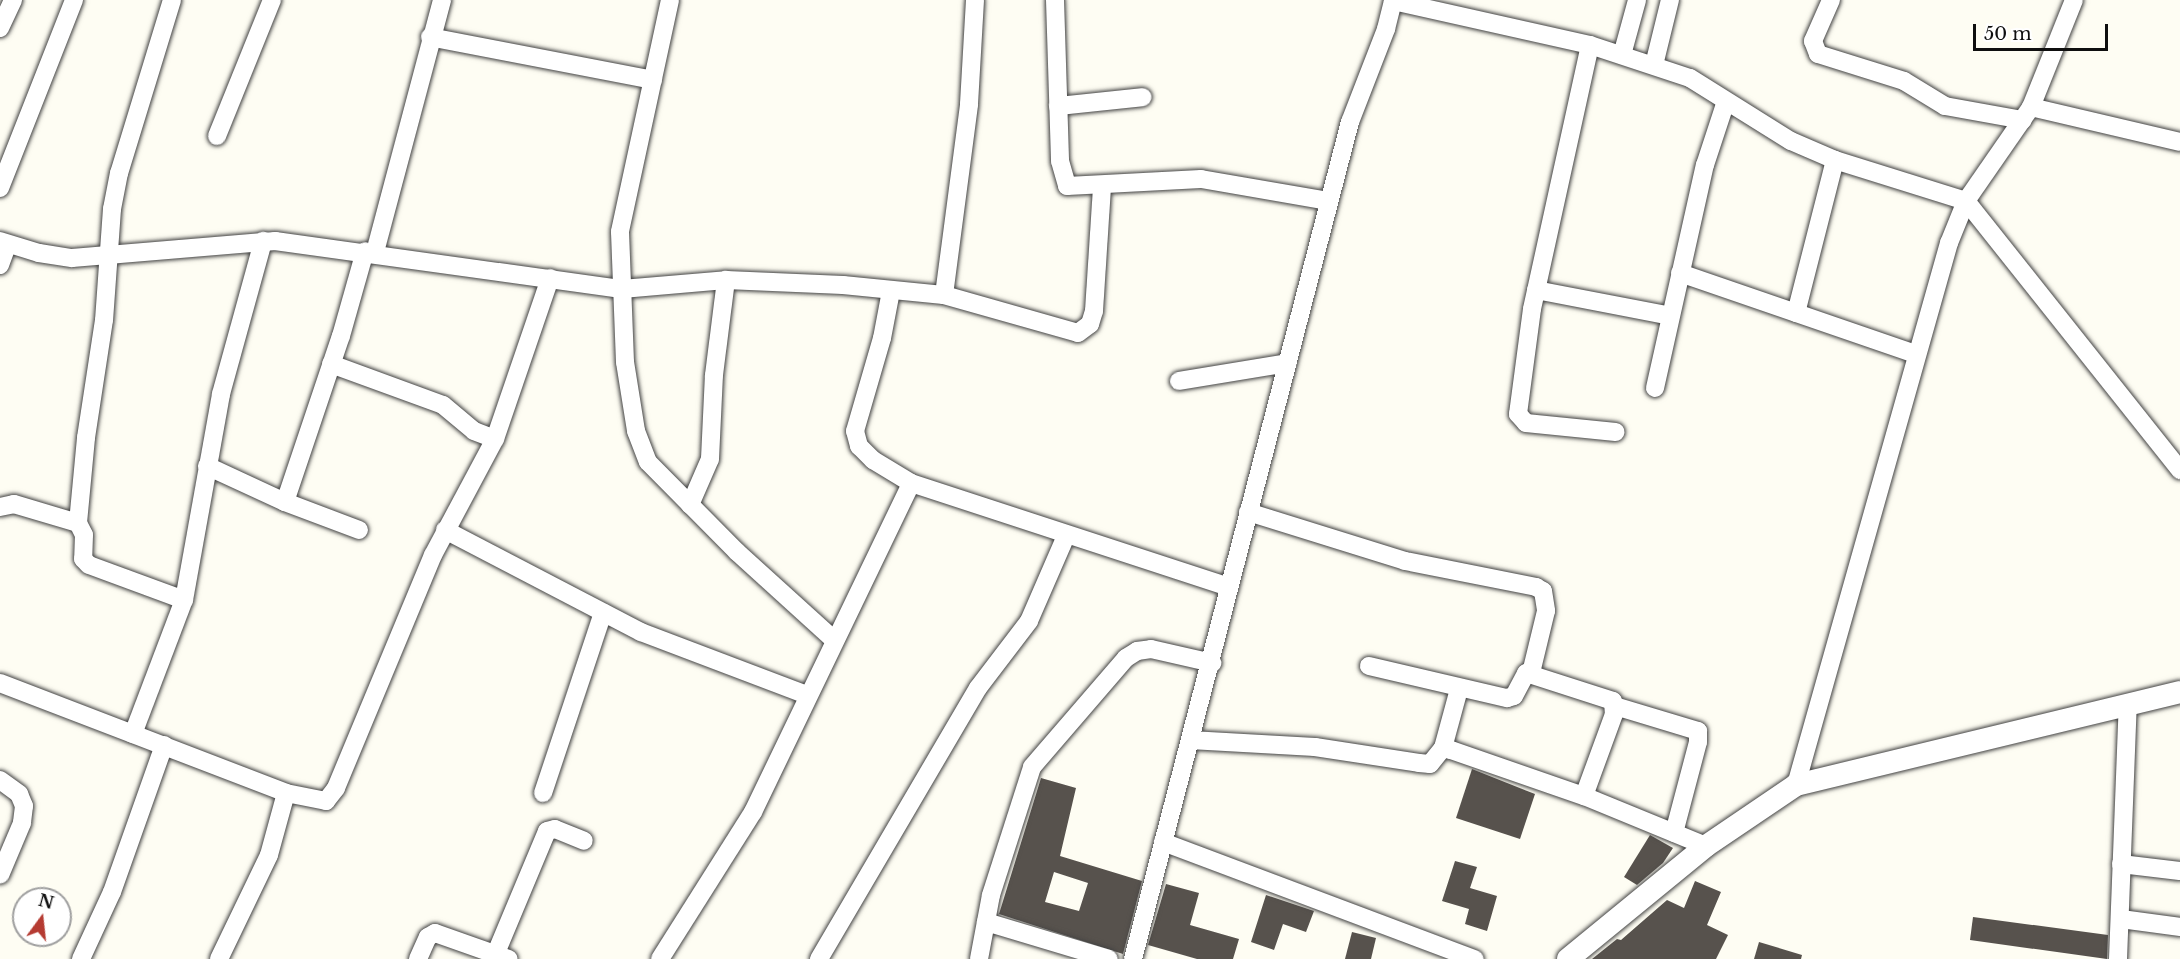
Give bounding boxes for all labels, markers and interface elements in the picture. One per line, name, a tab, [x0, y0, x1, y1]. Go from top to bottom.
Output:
scale bar	[1976, 12, 2111, 50]
text: 50 m	[1984, 23, 2032, 45]
north arrow	[12, 887, 72, 947]
text: N	[36, 890, 56, 913]

